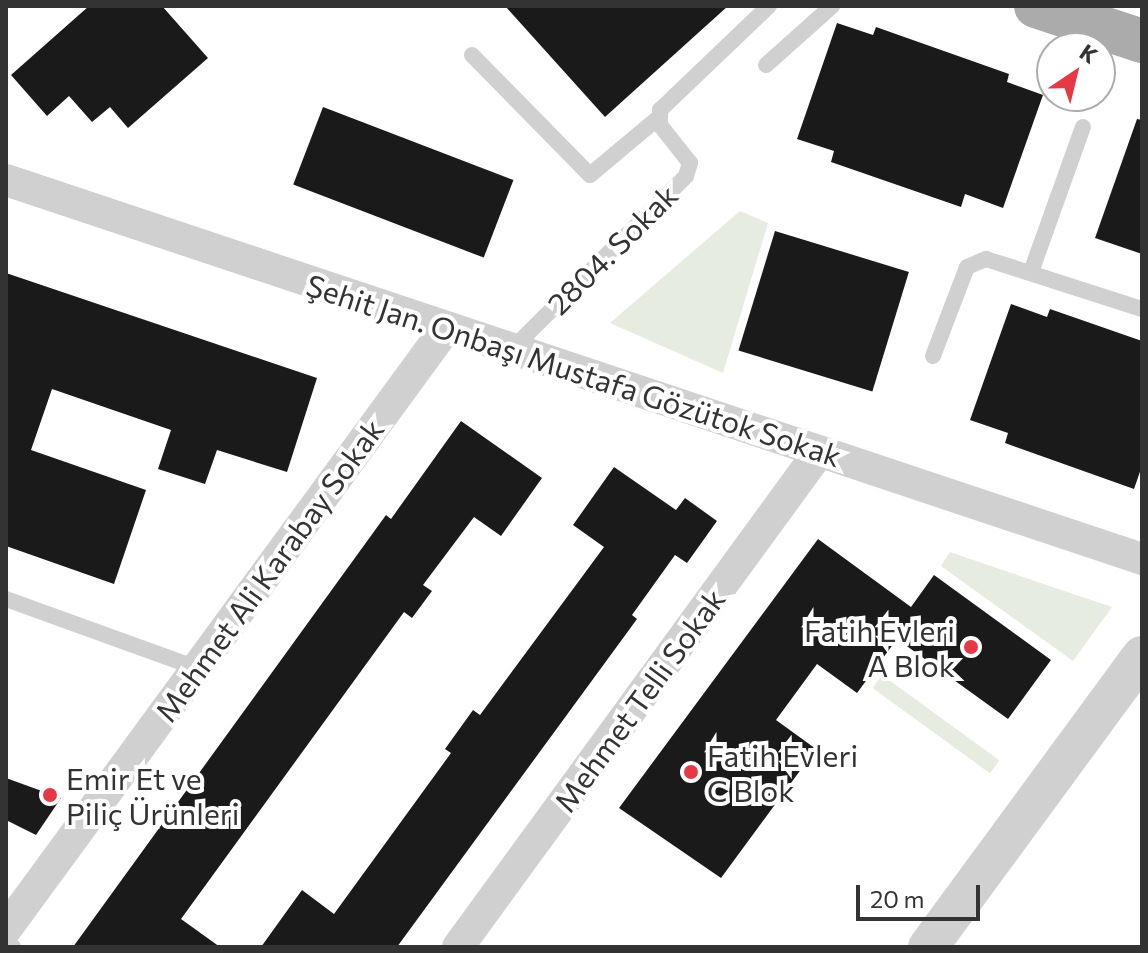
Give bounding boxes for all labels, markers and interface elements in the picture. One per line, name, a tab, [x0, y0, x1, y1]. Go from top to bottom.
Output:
north arrow	[1036, 32, 1116, 112]
text: K	[1075, 38, 1103, 69]
street label: 2804. Sokak	[540, 177, 684, 321]
street label: Şehit Jan. Onbaşı Mustafa Gözütok Sokak	[302, 266, 846, 474]
street label: Mehmet Ali Karabay Sokak	[147, 412, 391, 728]
street label: Mehmet Telli Sokak	[546, 582, 732, 818]
place label: Fatih Evleri A Blok	[804, 612, 955, 682]
marker: Fatih Evleri A Blok	[962, 638, 980, 656]
place label: Fatih Evleri C Blok	[707, 737, 858, 808]
place label: Emir Et ve Piliç Ürünleri	[66, 760, 239, 830]
marker: Fatih Evleri C Blok	[682, 763, 700, 781]
marker: Emir Et ve Piliç Ürünleri	[41, 786, 59, 804]
scale bar	[860, 869, 984, 919]
text: 20 m	[870, 884, 924, 913]

